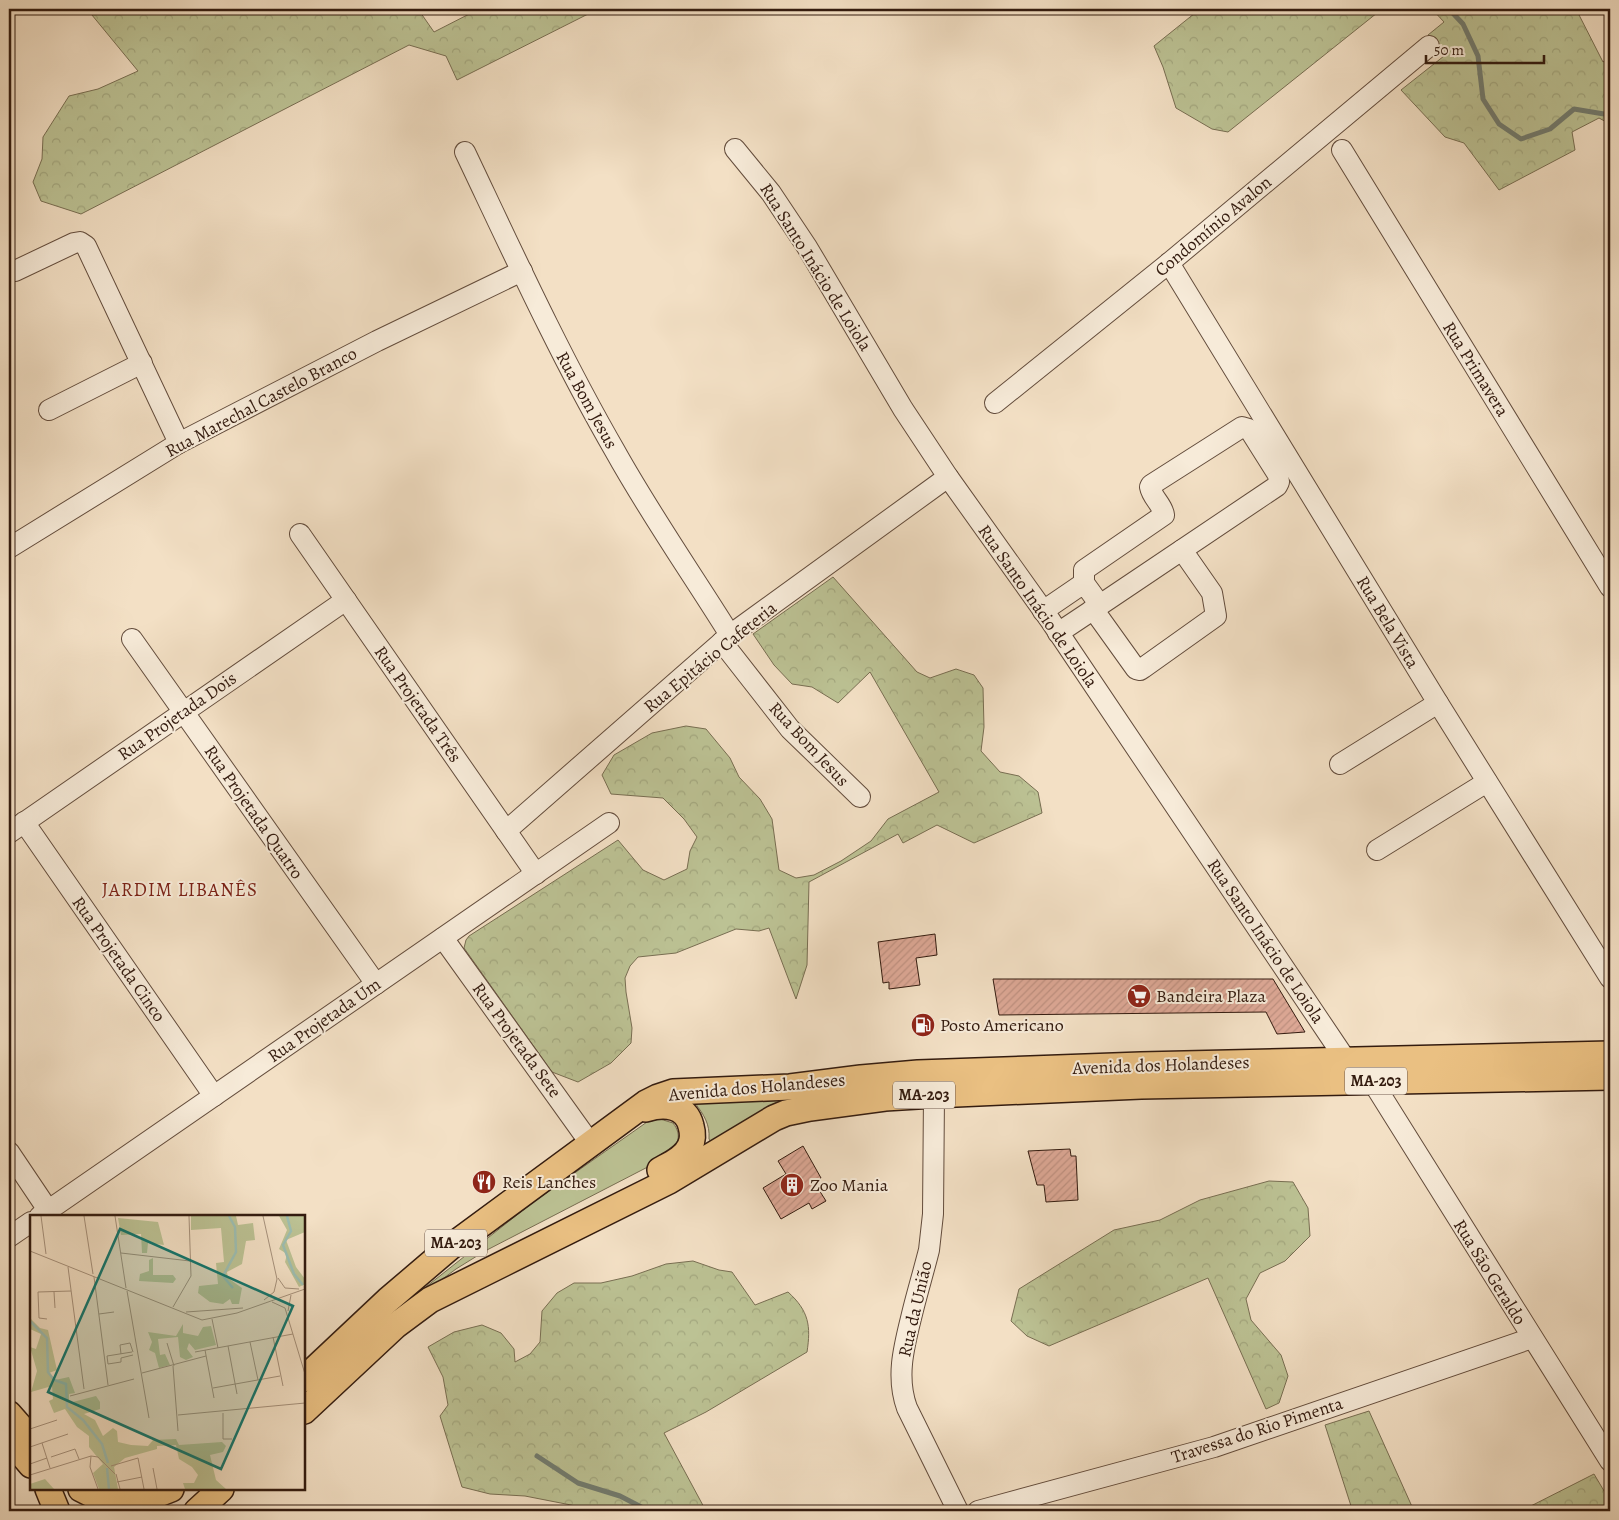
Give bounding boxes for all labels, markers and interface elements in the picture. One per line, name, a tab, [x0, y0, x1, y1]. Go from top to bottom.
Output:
scale bar	[1426, 32, 1544, 64]
text: 50 m	[1434, 40, 1464, 60]
street label: Condomínio Avalon	[1150, 170, 1276, 282]
street label: Rua Santo Inácio de Loiola	[754, 178, 878, 356]
street label: Rua Primavera	[1437, 317, 1515, 422]
street label: Rua Marechal Castelo Branco	[161, 341, 361, 463]
street label: Rua Bom Jesus	[550, 347, 624, 453]
street label: Rua Santo Inácio de Loiola	[973, 520, 1104, 693]
street label: Rua Bela Vista	[1351, 571, 1425, 673]
street label: Rua Epitácio Cafeteria	[638, 595, 782, 718]
street label: Rua Projetada Três	[369, 641, 467, 767]
street label: Rua Projetada Dois	[113, 666, 241, 766]
street label: Rua Bom Jesus	[764, 696, 854, 792]
street label: Rua Projetada Quatro	[199, 740, 309, 884]
street label: Rua Santo Inácio de Loiola	[1202, 854, 1331, 1029]
district label: JARDIM LIBANÊS	[102, 877, 258, 903]
street label: Rua Projetada Cinco	[67, 891, 171, 1027]
street label: Rua Projetada Um	[263, 972, 385, 1068]
street label: Rua Projetada Sete	[467, 977, 567, 1103]
supermarket icon: Bandeira Plaza	[1126, 983, 1152, 1009]
place label: Bandeira Plaza	[1156, 984, 1266, 1008]
fuel station icon: Posto Americano	[910, 1012, 936, 1038]
place label: Posto Americano	[940, 1013, 1064, 1037]
street label: Avenida dos Holandeses	[1071, 1050, 1250, 1080]
street label: Avenida dos Holandeses	[667, 1067, 846, 1107]
road number: MA-203	[1345, 1068, 1407, 1094]
road number: MA-203	[893, 1082, 955, 1108]
restaurant icon: Reis Lanches	[471, 1169, 497, 1195]
place label: Reis Lanches	[502, 1170, 596, 1194]
building icon: Zoo Mania	[779, 1172, 805, 1198]
place label: Zoo Mania	[810, 1173, 889, 1197]
inset map	[30, 1215, 305, 1490]
street label: Rua São Geraldo	[1448, 1215, 1532, 1329]
road number: MA-203	[425, 1230, 487, 1256]
street label: Rua da União	[892, 1259, 938, 1359]
street label: Travessa do Rio Pimenta	[1168, 1391, 1346, 1469]

